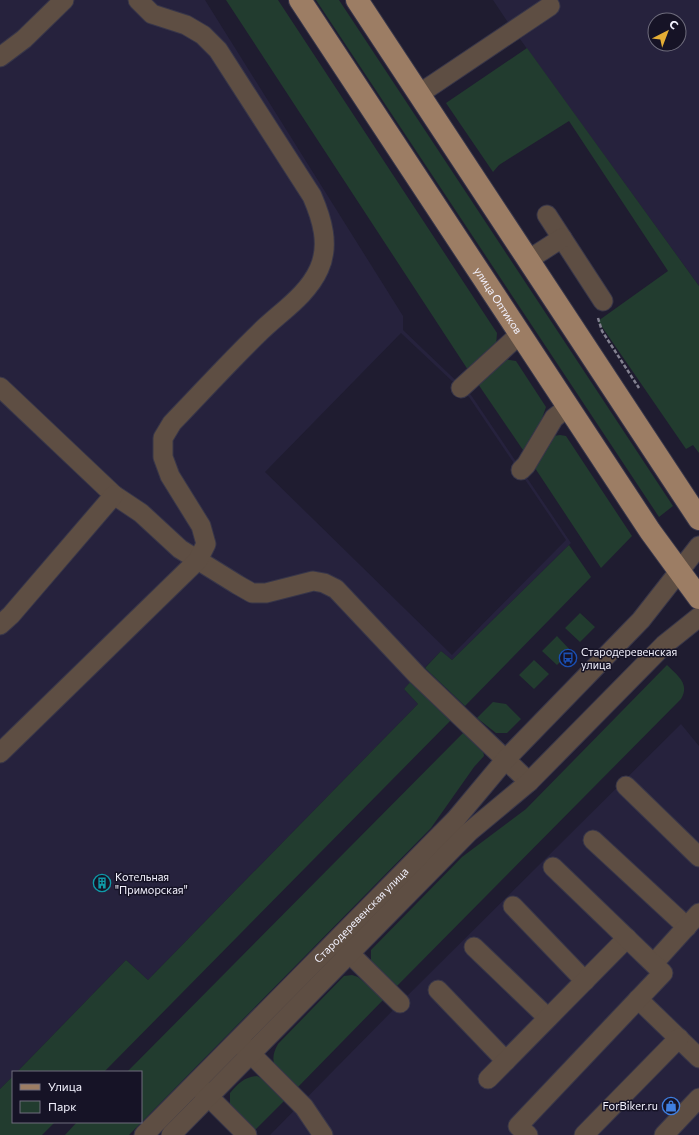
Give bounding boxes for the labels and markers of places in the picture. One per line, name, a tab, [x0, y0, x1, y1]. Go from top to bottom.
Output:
place label: Стародеревенская улица	[581, 645, 677, 671]
bus stop icon: Стародеревенская улица	[558, 648, 578, 668]
place label: Котельная "Приморская"	[115, 870, 188, 896]
building icon: Котельная "Приморская"	[92, 873, 112, 893]
shop icon: ForBiker.ru	[661, 1096, 681, 1116]
place label: ForBiker.ru	[603, 1099, 658, 1112]

